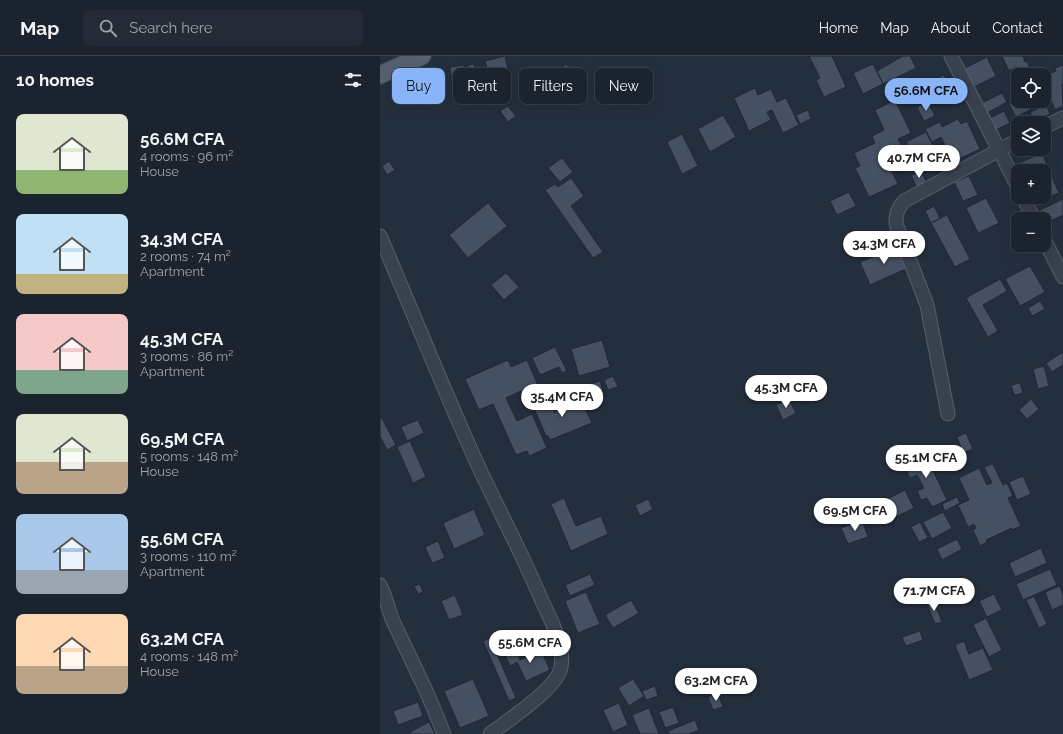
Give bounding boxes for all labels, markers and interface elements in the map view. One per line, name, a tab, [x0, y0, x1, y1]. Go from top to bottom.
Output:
search box	[83, 10, 363, 46]
text: Map	[20, 17, 59, 39]
icon: search	[97, 17, 119, 39]
text: Search here	[129, 19, 213, 37]
text: Home	[819, 20, 858, 36]
text: Map	[880, 20, 909, 36]
text: About	[931, 20, 970, 36]
text: Contact	[992, 20, 1043, 36]
chip: Buy	[392, 68, 445, 104]
chip: Rent	[453, 68, 511, 104]
chip: Filters	[519, 68, 587, 104]
chip: New	[595, 68, 653, 104]
map controls	[1011, 68, 1051, 252]
button: locate	[1011, 68, 1051, 108]
icon: filters	[342, 69, 364, 91]
text: 10 homes	[16, 70, 94, 90]
pin: 56.6M CFA	[880, 78, 972, 112]
text: 56.6M CFA	[894, 83, 958, 98]
button: layers	[1011, 116, 1051, 156]
text: 56.6M CFA	[140, 129, 225, 149]
icon: home	[48, 130, 96, 178]
pin: 40.7M CFA	[873, 145, 965, 179]
text: 4 rooms · 96 m²	[140, 149, 233, 164]
text: 40.7M CFA	[887, 150, 951, 165]
text: House	[140, 164, 179, 179]
button: +	[1011, 164, 1051, 204]
button: −	[1011, 212, 1051, 252]
text: 34.3M CFA	[140, 229, 223, 249]
icon: home	[48, 230, 96, 278]
pin: 34.3M CFA	[838, 231, 930, 265]
text: 34.3M CFA	[852, 236, 916, 251]
text: 2 rooms · 74 m²	[140, 249, 231, 264]
text: Apartment	[140, 264, 204, 279]
text: 45.3M CFA	[140, 329, 223, 349]
icon: home	[48, 330, 96, 378]
text: 3 rooms · 86 m²	[140, 349, 233, 364]
text: Apartment	[140, 364, 204, 379]
pin: 45.3M CFA	[740, 375, 832, 409]
text: 45.3M CFA	[754, 380, 818, 395]
pin: 35.4M CFA	[516, 384, 608, 418]
text: 35.4M CFA	[530, 389, 594, 404]
text: 69.5M CFA	[140, 429, 224, 449]
icon: home	[48, 430, 96, 478]
pin: 55.1M CFA	[880, 445, 972, 479]
text: 5 rooms · 148 m²	[140, 449, 238, 464]
text: 55.1M CFA	[895, 450, 957, 465]
text: House	[140, 464, 179, 479]
pin: 69.5M CFA	[809, 498, 901, 532]
text: 69.5M CFA	[823, 503, 887, 518]
text: 55.6M CFA	[140, 529, 224, 549]
icon: home	[48, 530, 96, 578]
text: 3 rooms · 110 m²	[140, 549, 237, 564]
text: Apartment	[140, 564, 204, 579]
pin: 71.7M CFA	[888, 578, 980, 612]
text: 71.7M CFA	[903, 583, 965, 598]
text: 63.2M CFA	[140, 629, 224, 649]
icon: home	[48, 630, 96, 678]
pin: 55.6M CFA	[484, 630, 576, 664]
text: 55.6M CFA	[498, 635, 562, 650]
text: 4 rooms · 148 m²	[140, 649, 238, 664]
text: House	[140, 664, 179, 679]
pin: 63.2M CFA	[670, 668, 762, 702]
text: 63.2M CFA	[684, 673, 748, 688]

